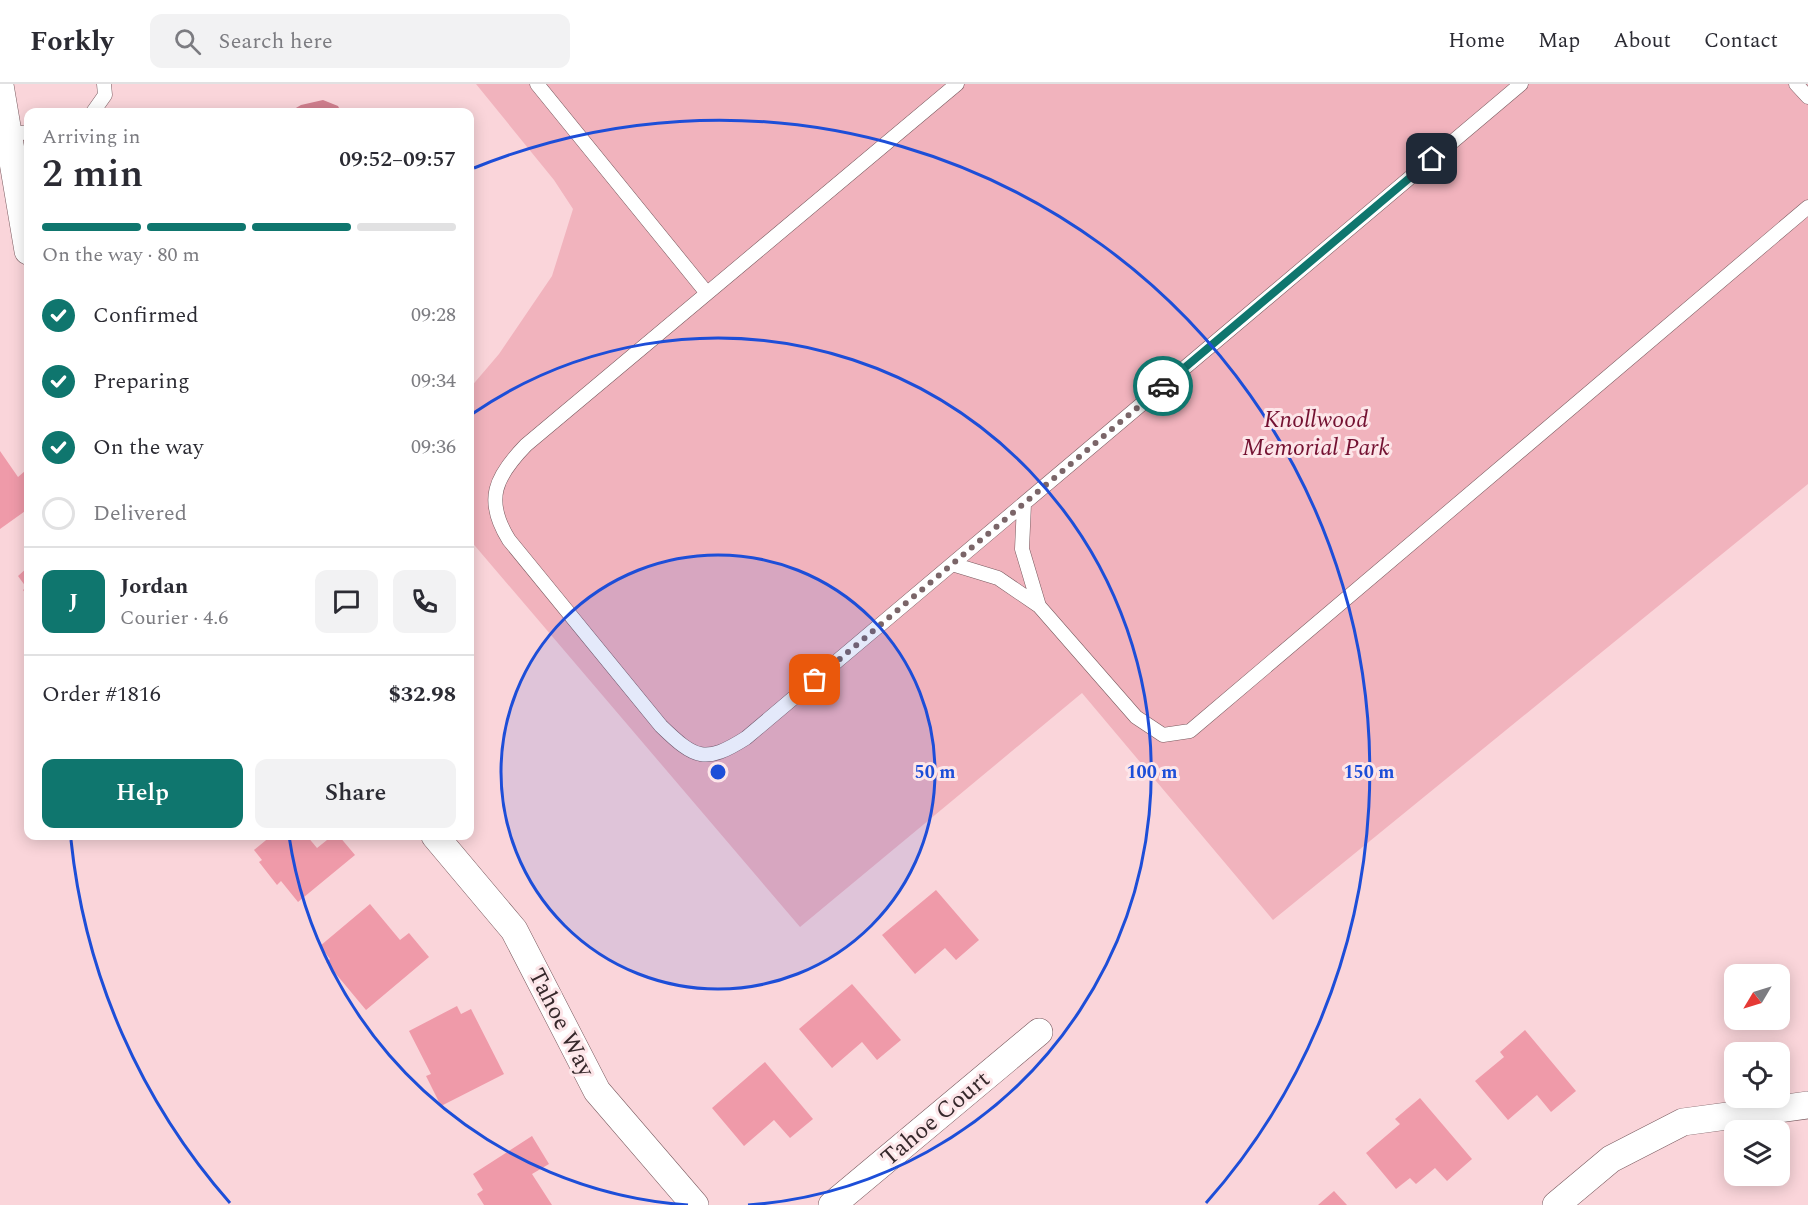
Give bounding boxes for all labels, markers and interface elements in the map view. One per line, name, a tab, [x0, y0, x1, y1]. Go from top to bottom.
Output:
search box	[150, 14, 570, 68]
text: Forkly	[30, 20, 114, 63]
icon: search	[171, 25, 204, 58]
text: Search here	[219, 25, 333, 58]
text: Home	[1448, 25, 1505, 57]
text: Map	[1538, 25, 1580, 57]
text: About	[1613, 25, 1671, 57]
text: Contact	[1704, 25, 1778, 57]
text: Arriving in	[42, 122, 140, 152]
pin	[1406, 133, 1457, 184]
icon: home	[1415, 142, 1448, 175]
text: 09:52–09:57	[339, 143, 456, 176]
text: 2 min	[42, 145, 143, 204]
text: On the way · 80 m	[42, 240, 200, 270]
icon: check	[42, 299, 75, 332]
text: Confirmed	[93, 299, 199, 332]
text: 09:28	[411, 300, 456, 330]
courier	[1133, 356, 1193, 416]
icon: check	[42, 365, 75, 398]
text: Preparing	[93, 365, 190, 398]
text: 09:34	[411, 366, 456, 396]
icon: car	[1147, 370, 1180, 403]
park label: Knollwood Memorial Park	[1242, 402, 1390, 466]
icon: check	[42, 431, 75, 464]
text: On the way	[93, 431, 204, 464]
text: 09:36	[411, 432, 456, 462]
text: Delivered	[93, 497, 187, 530]
text: Jordan	[120, 570, 188, 603]
button: chat	[315, 570, 378, 633]
button: phone	[393, 570, 456, 633]
text: J	[69, 585, 78, 618]
text: Courier · 4.6	[120, 603, 228, 633]
pin	[789, 654, 840, 705]
icon: bag	[798, 663, 831, 696]
text: Order #1816	[42, 678, 161, 711]
text: $32.98	[388, 678, 456, 711]
button: Help	[42, 759, 243, 828]
button: Share	[255, 759, 456, 828]
text: 50 m	[915, 759, 955, 786]
text: 100 m	[1126, 759, 1178, 786]
text: 150 m	[1343, 759, 1395, 786]
centre of rings	[708, 762, 728, 782]
street label: Tahoe Way	[518, 962, 605, 1084]
north arrow	[1724, 964, 1790, 1030]
map controls	[1724, 964, 1790, 1186]
button: locate	[1724, 1042, 1790, 1108]
street label: Tahoe Court	[873, 1062, 998, 1175]
button: layers	[1724, 1120, 1790, 1186]

